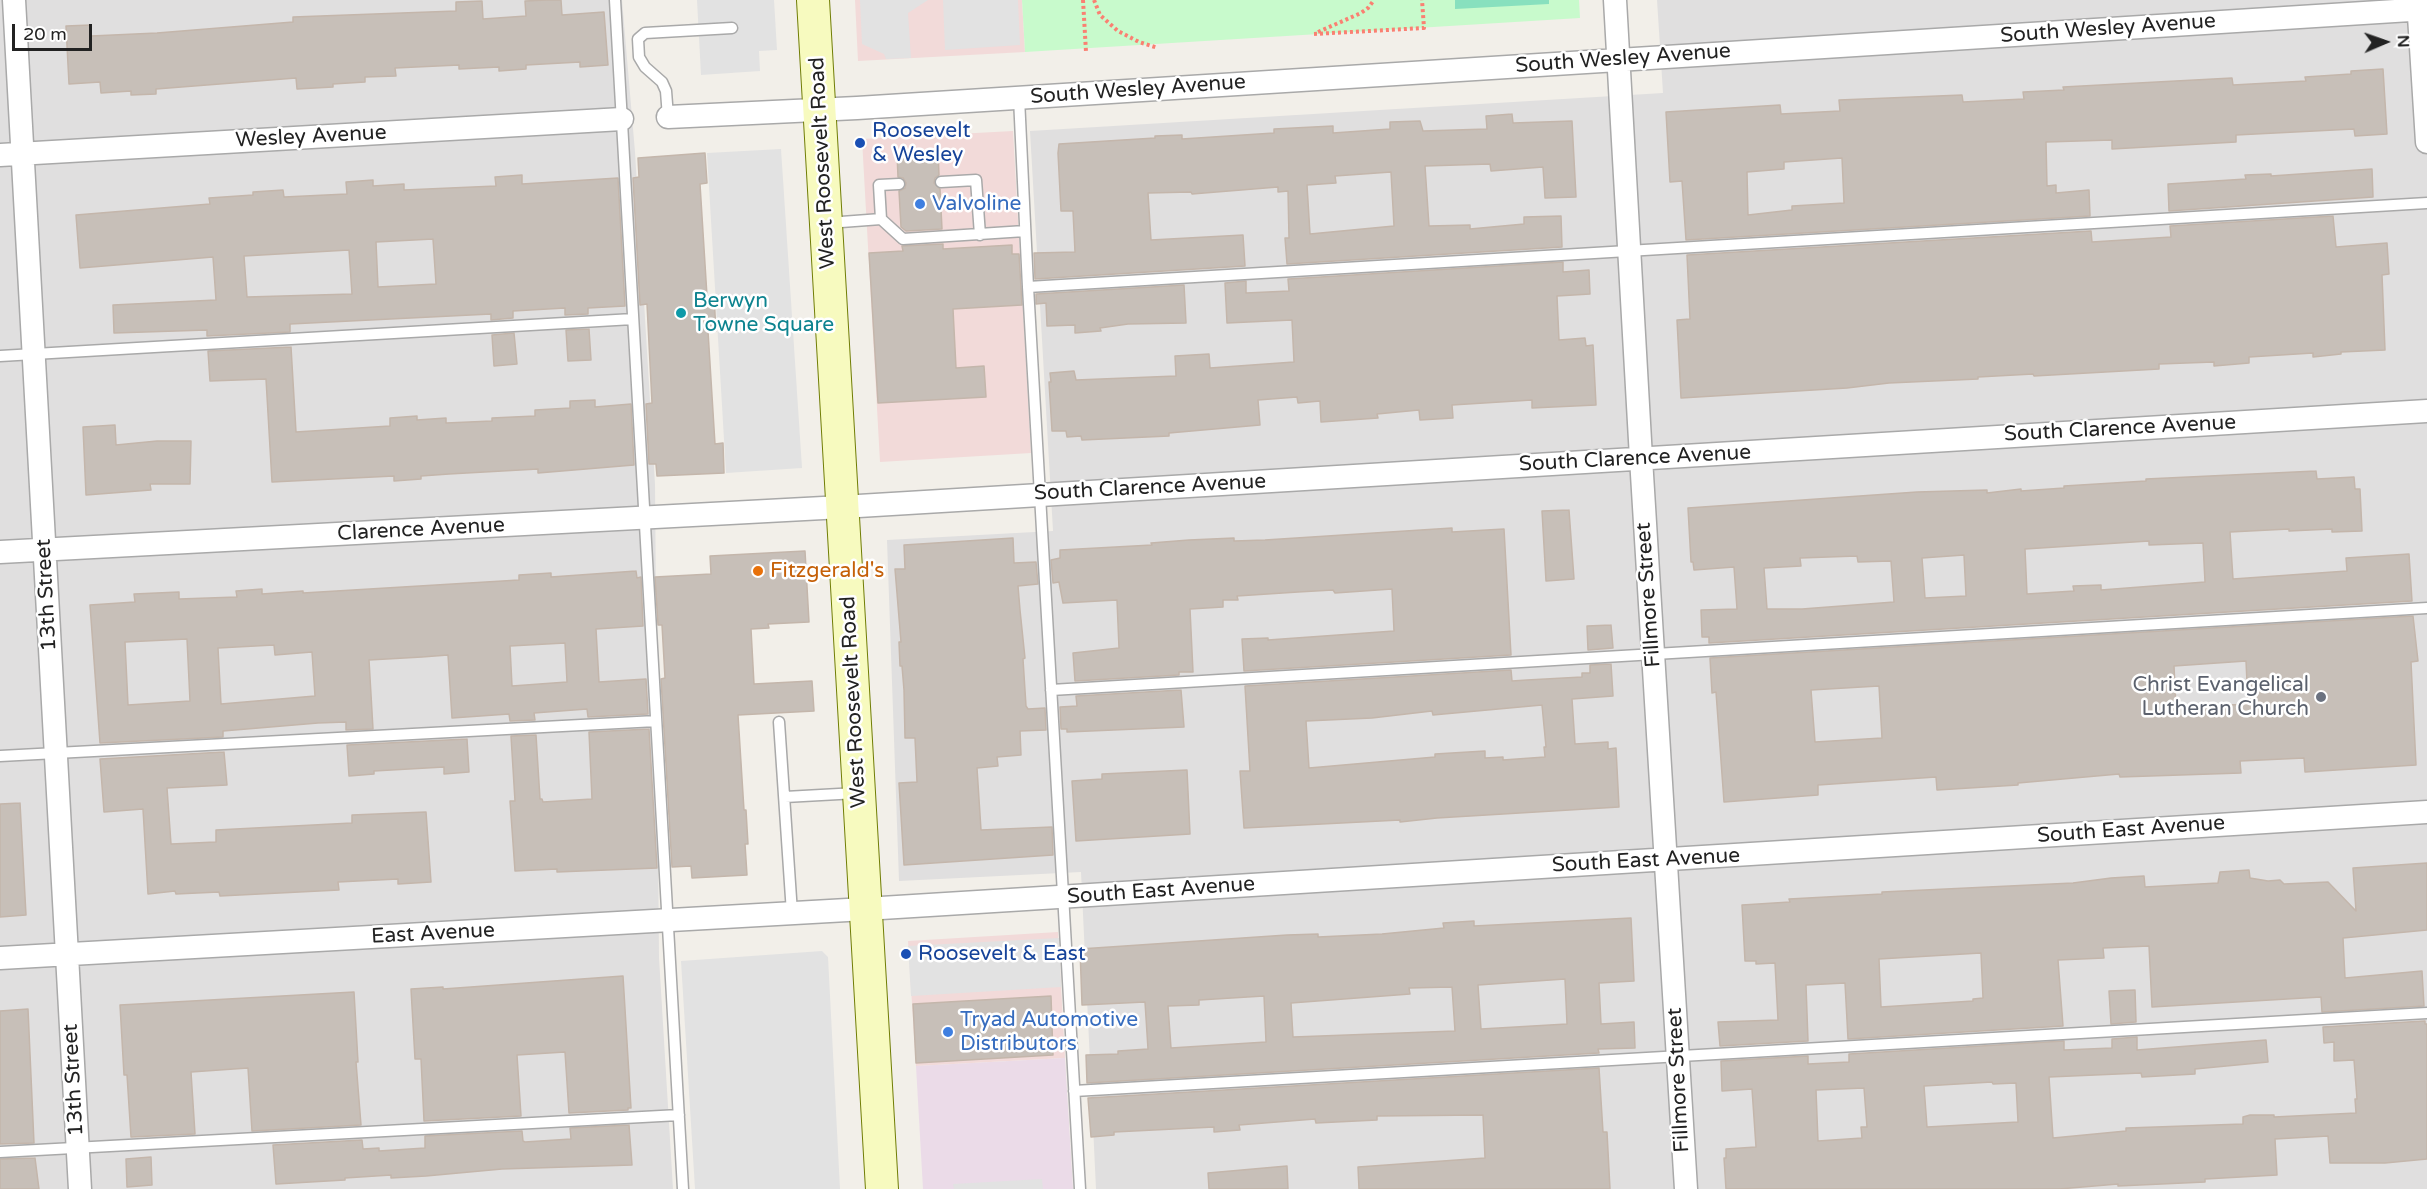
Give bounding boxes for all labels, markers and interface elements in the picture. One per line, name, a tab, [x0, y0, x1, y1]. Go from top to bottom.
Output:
street label: South Wesley Avenue	[1999, 9, 2217, 49]
scale bar	[15, 12, 94, 50]
north arrow	[2355, 12, 2415, 72]
text: 20 m	[23, 23, 67, 45]
text: N	[2393, 35, 2413, 48]
street label: South Wesley Avenue	[1514, 39, 1732, 79]
street label: West Roosevelt Road	[805, 56, 841, 270]
street label: South Wesley Avenue	[1029, 70, 1247, 110]
place label: Roosevelt & Wesley	[872, 118, 970, 168]
street label: Wesley Avenue	[235, 120, 387, 154]
marker: Roosevelt & Wesley	[853, 136, 867, 150]
place label: Valvoline	[932, 191, 1021, 217]
marker: Valvoline	[913, 197, 927, 211]
place label: Berwyn Towne Square	[693, 288, 834, 338]
marker: Berwyn Towne Square	[674, 306, 688, 320]
street label: South Clarence Avenue	[2003, 410, 2237, 448]
street label: South Clarence Avenue	[1518, 440, 1752, 478]
street label: South Clarence Avenue	[1033, 469, 1267, 507]
street label: Clarence Avenue	[337, 513, 505, 547]
street label: Fillmore Street	[1631, 522, 1667, 668]
street label: 13th Street	[31, 538, 63, 652]
place label: Fitzgerald's	[770, 558, 884, 584]
marker: Fitzgerald's	[751, 564, 765, 578]
street label: West Roosevelt Road	[836, 595, 872, 809]
place label: Christ Evangelical Lutheran Church	[2132, 672, 2309, 722]
marker: Christ Evangelical Lutheran Church	[2314, 690, 2328, 704]
street label: South East Avenue	[2036, 811, 2226, 849]
street label: South East Avenue	[1551, 843, 1741, 879]
street label: South East Avenue	[1066, 872, 1256, 910]
street label: East Avenue	[371, 918, 495, 950]
place label: Roosevelt & East	[918, 941, 1086, 967]
marker: Roosevelt & East	[899, 947, 913, 961]
place label: Tryad Automotive Distributors	[960, 1007, 1138, 1057]
street label: Fillmore Street	[1663, 1007, 1695, 1153]
street label: 13th Street	[58, 1023, 90, 1137]
marker: Tryad Automotive Distributors	[941, 1025, 955, 1039]

